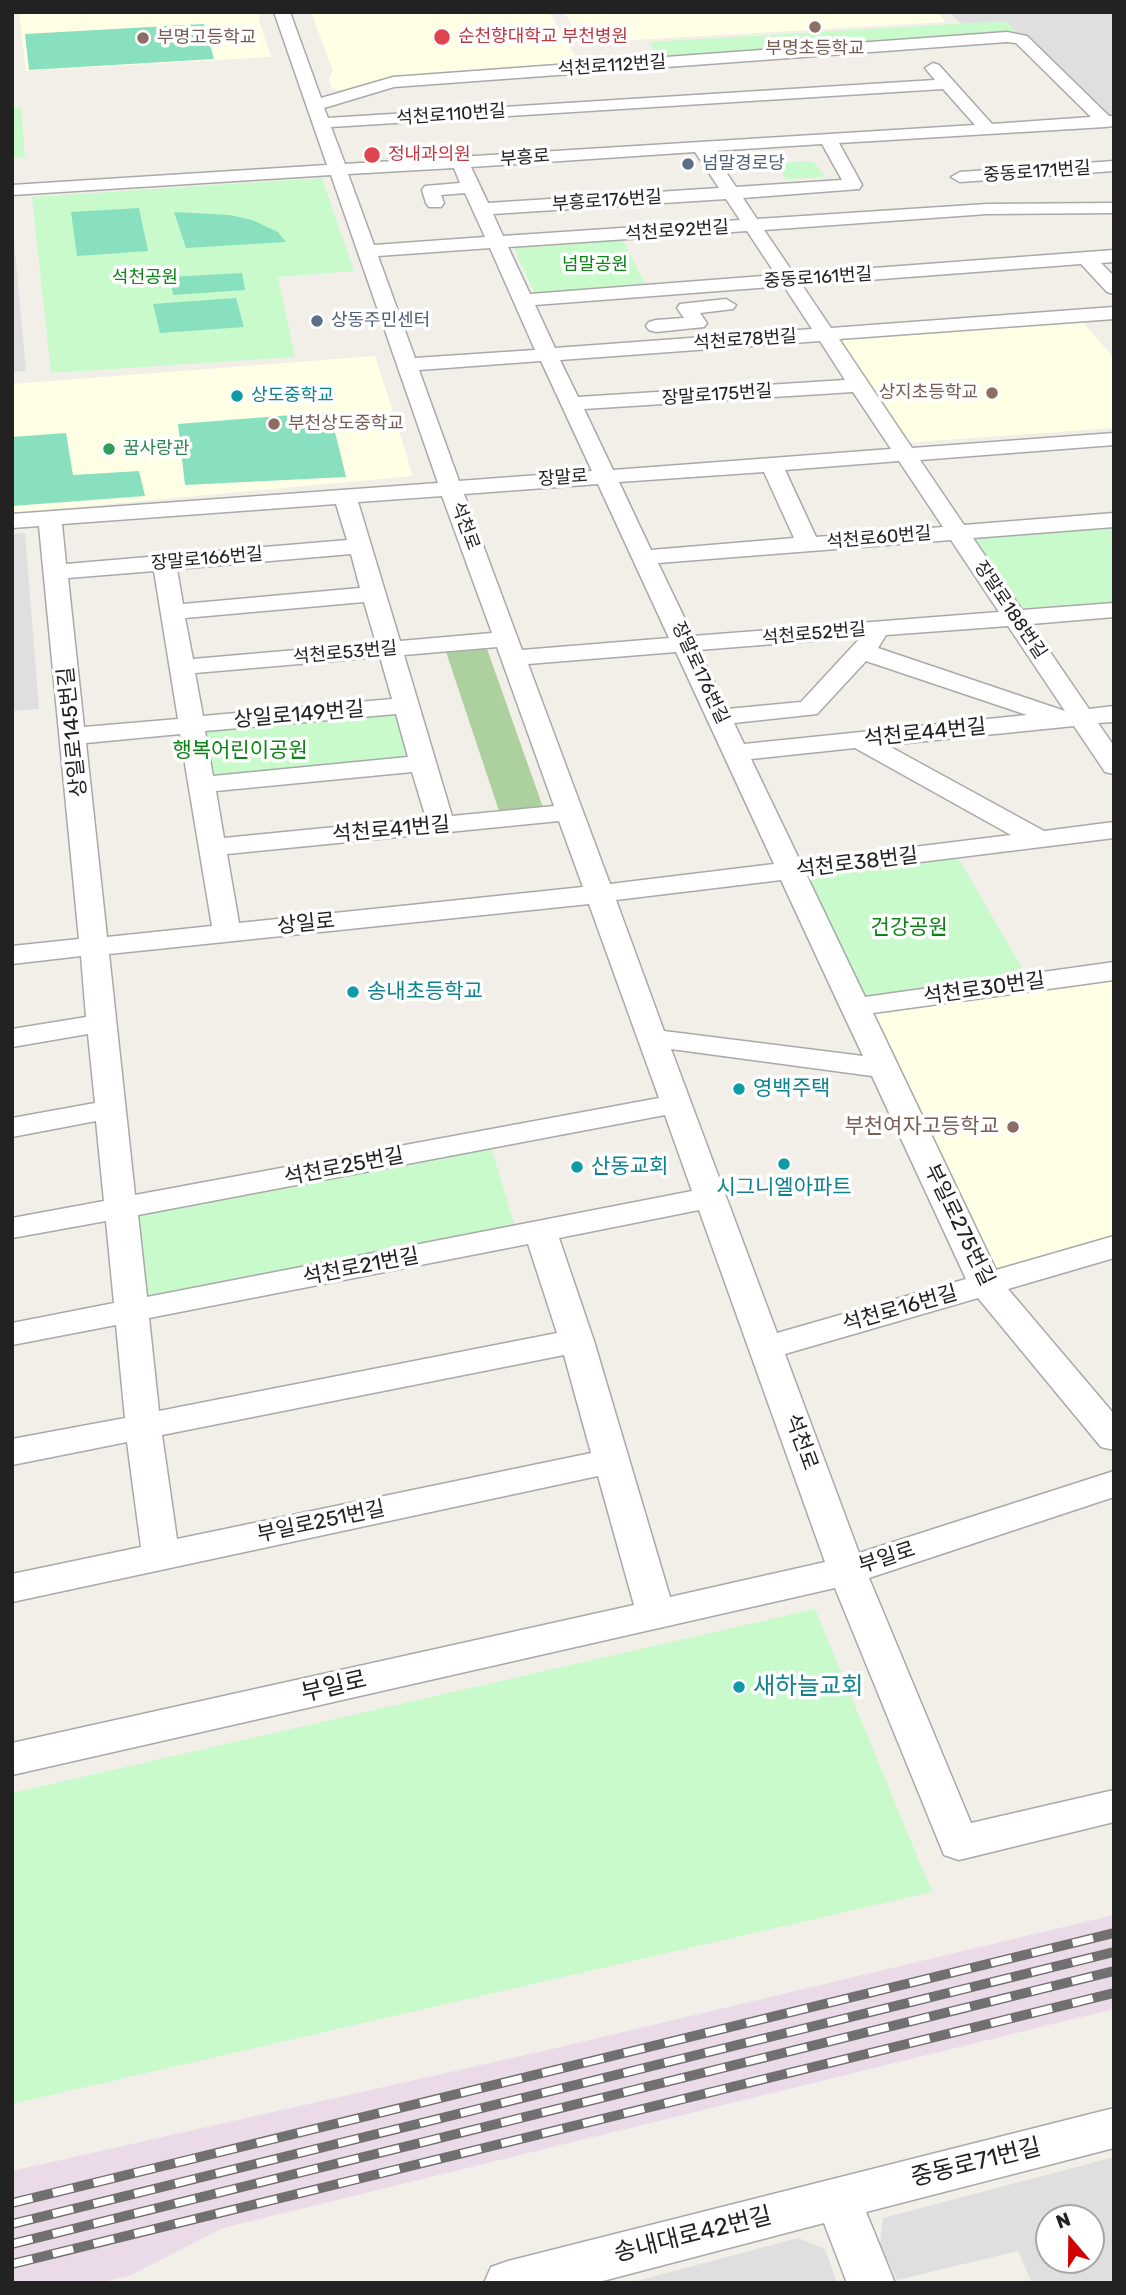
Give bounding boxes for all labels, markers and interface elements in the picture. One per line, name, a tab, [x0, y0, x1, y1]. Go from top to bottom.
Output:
marker: 부명초등학교	[807, 19, 823, 35]
place label: 순천향대학교 부천병원	[458, 26, 628, 48]
place label: 부명고등학교	[157, 27, 256, 49]
marker: 순천향대학교 부천병원	[432, 27, 452, 47]
marker: 부명고등학교	[135, 30, 151, 46]
place label: 부명초등학교	[765, 38, 865, 60]
street label: 석천로112번길	[557, 51, 667, 81]
street label: 석천로110번길	[396, 100, 506, 130]
place label: 정내과의원	[388, 144, 471, 166]
marker: 정내과의원	[362, 145, 382, 165]
street label: 부흥로	[499, 145, 551, 171]
place label: 넘말경로당	[702, 153, 785, 175]
marker: 넘말경로당	[680, 156, 696, 172]
street label: 중동로171번길	[983, 157, 1091, 187]
street label: 부흥로176번길	[551, 186, 663, 216]
street label: 석천로92번길	[624, 217, 730, 245]
park label: 넘말공원	[562, 254, 628, 276]
street label: 중동로161번길	[763, 263, 873, 293]
park label: 석천공원	[112, 267, 178, 289]
place label: 상동주민센터	[331, 310, 430, 332]
marker: 상동주민센터	[309, 313, 325, 329]
street label: 석천로78번길	[693, 326, 797, 354]
street label: 장말로175번길	[661, 380, 773, 410]
place label: 상지초등학교	[879, 382, 978, 404]
place label: 상도중학교	[251, 385, 334, 407]
marker: 상지초등학교	[984, 385, 1000, 401]
marker: 상도중학교	[229, 388, 245, 404]
place label: 부천상도중학교	[288, 413, 404, 435]
marker: 부천상도중학교	[266, 416, 282, 432]
place label: 꿈사랑관	[123, 438, 189, 460]
marker: 꿈사랑관	[101, 441, 117, 457]
street label: 장말로	[537, 465, 589, 491]
street label: 석천로	[446, 499, 484, 553]
street label: 석천로60번길	[826, 523, 932, 553]
street label: 장말로166번길	[150, 543, 264, 575]
street label: 장말로188번길	[969, 557, 1051, 663]
street label: 장말로176번길	[667, 619, 733, 727]
street label: 석천로52번길	[761, 619, 867, 649]
street label: 석천로53번길	[292, 638, 398, 668]
street label: 상일로145번길	[54, 665, 92, 799]
street label: 상일로149번길	[233, 697, 365, 733]
street label: 석천로44번길	[863, 714, 987, 752]
park label: 행복어린이공원	[172, 738, 308, 764]
street label: 석천로41번길	[331, 812, 451, 848]
street label: 석천로38번길	[795, 843, 919, 883]
street label: 상일로	[276, 908, 336, 940]
park label: 건강공원	[870, 915, 948, 941]
street label: 석천로30번길	[922, 968, 1046, 1010]
place label: 송내초등학교	[367, 979, 483, 1005]
marker: 송내초등학교	[345, 984, 361, 1000]
place label: 영백주택	[753, 1076, 830, 1102]
marker: 영백주택	[731, 1081, 747, 1097]
place label: 부천여자고등학교	[844, 1114, 999, 1140]
marker: 부천여자고등학교	[1005, 1119, 1021, 1135]
street label: 석천로25번길	[282, 1143, 406, 1191]
place label: 산동교회	[591, 1154, 668, 1180]
marker: 시그니엘아파트	[776, 1156, 792, 1172]
marker: 산동교회	[569, 1159, 585, 1175]
street label: 부일로275번길	[919, 1160, 999, 1290]
place label: 시그니엘아파트	[716, 1175, 852, 1201]
street label: 석천로21번길	[301, 1243, 421, 1291]
street label: 석천로16번길	[840, 1281, 960, 1337]
street label: 석천로	[779, 1410, 823, 1474]
street label: 부일로251번길	[255, 1496, 387, 1548]
street label: 부일로	[856, 1537, 918, 1579]
street label: 부일로	[298, 1666, 370, 1708]
place label: 새하늘교회	[753, 1673, 863, 1701]
marker: 새하늘교회	[731, 1679, 747, 1695]
street label: 중동로71번길	[908, 2133, 1044, 2193]
street label: 송내대로42번길	[611, 2201, 775, 2269]
north arrow	[1035, 2204, 1105, 2274]
text: N	[1053, 2208, 1074, 2234]

